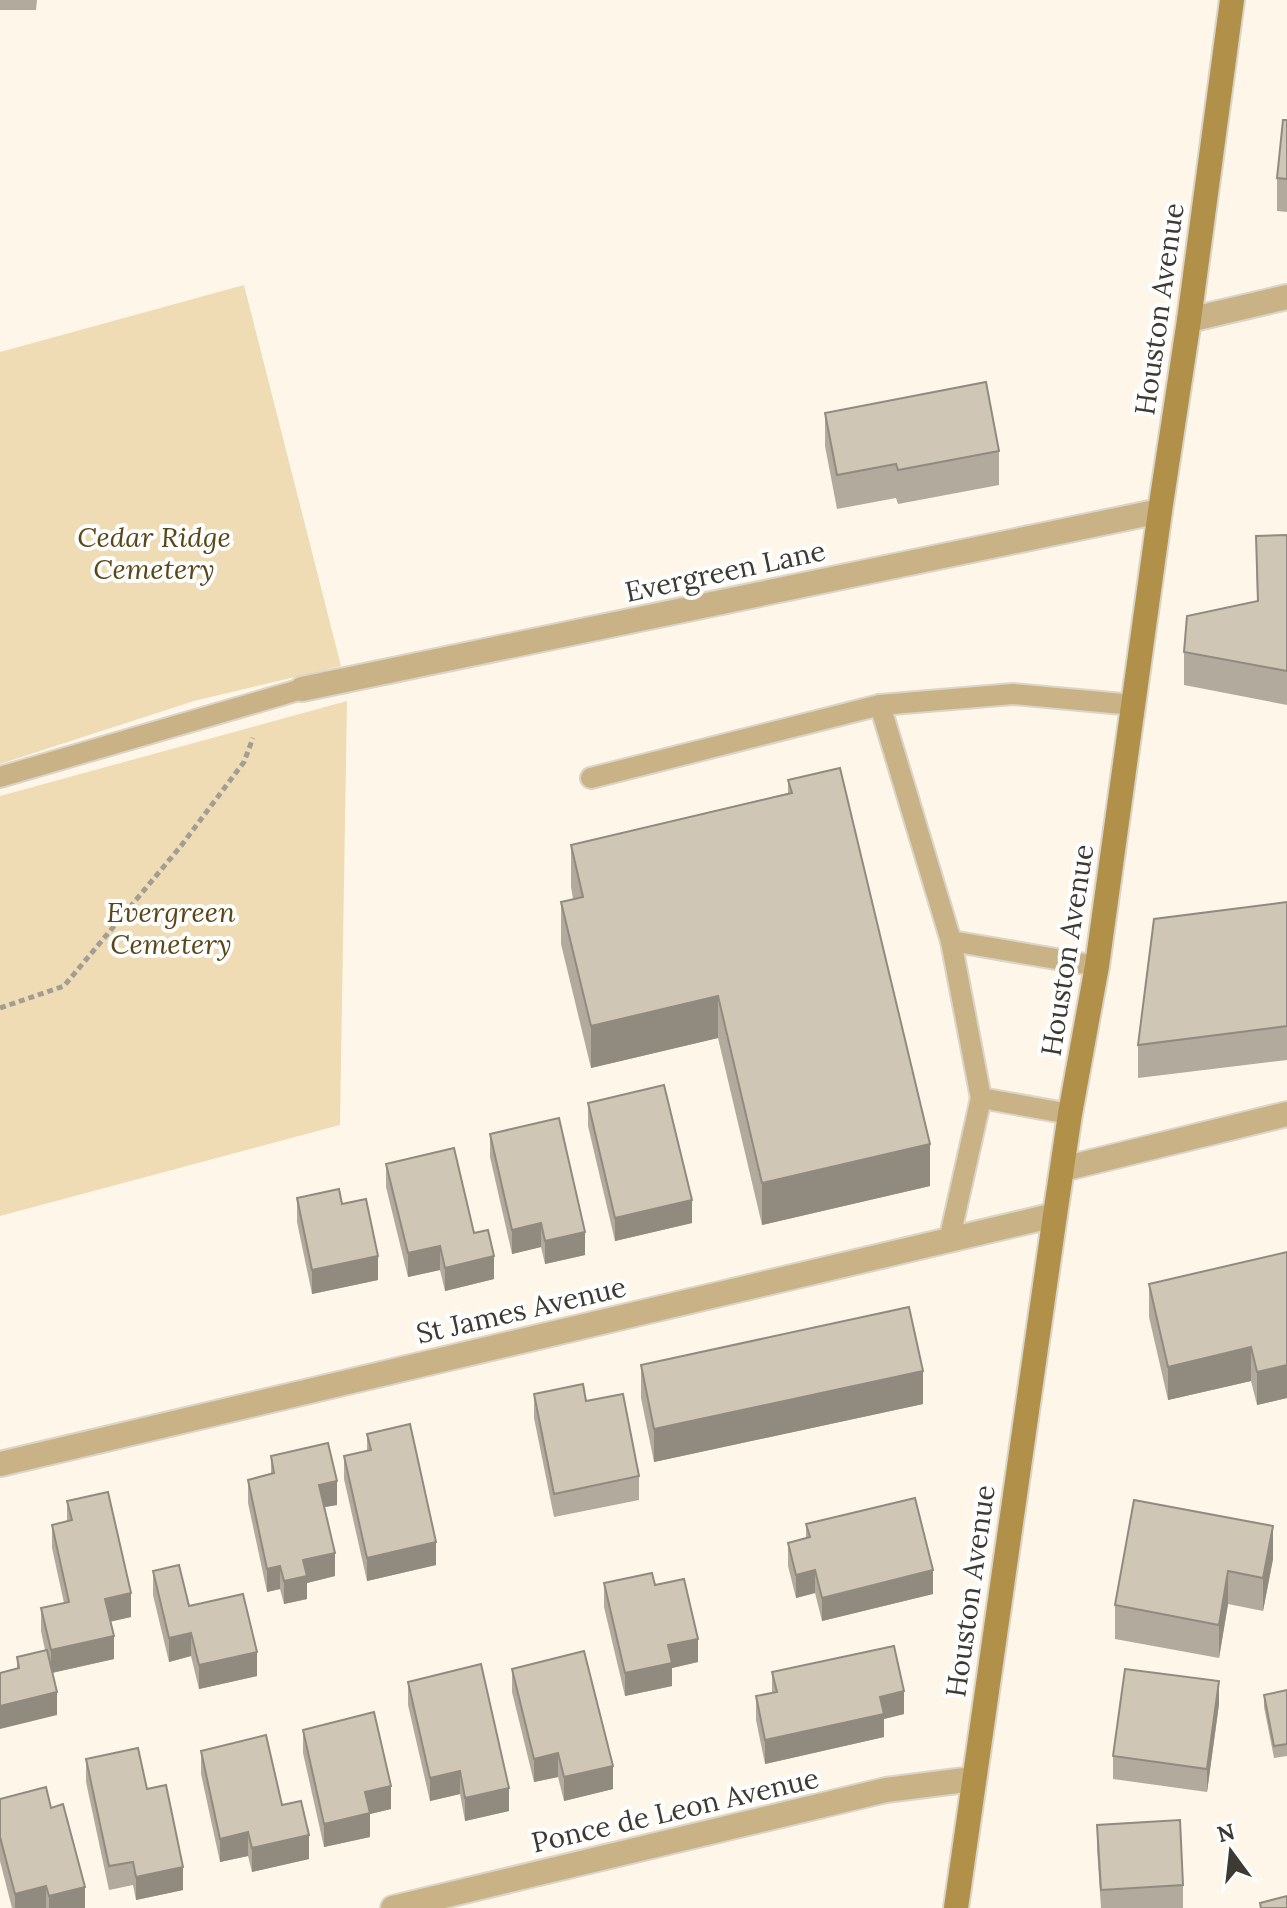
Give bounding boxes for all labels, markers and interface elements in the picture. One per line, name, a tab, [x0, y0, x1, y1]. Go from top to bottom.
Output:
street label: Houston Avenue	[1126, 201, 1192, 417]
park label: Cedar Ridge Cemetery	[77, 519, 231, 587]
street label: Evergreen Lane	[622, 532, 828, 610]
street label: Houston Avenue	[1032, 842, 1102, 1058]
park label: Evergreen Cemetery	[107, 894, 235, 962]
street label: St James Avenue	[413, 1268, 629, 1352]
street label: Houston Avenue	[937, 1483, 1003, 1699]
street label: Ponce de Leon Avenue	[528, 1759, 822, 1861]
north arrow	[1191, 1812, 1271, 1892]
text: N	[1214, 1817, 1238, 1848]

